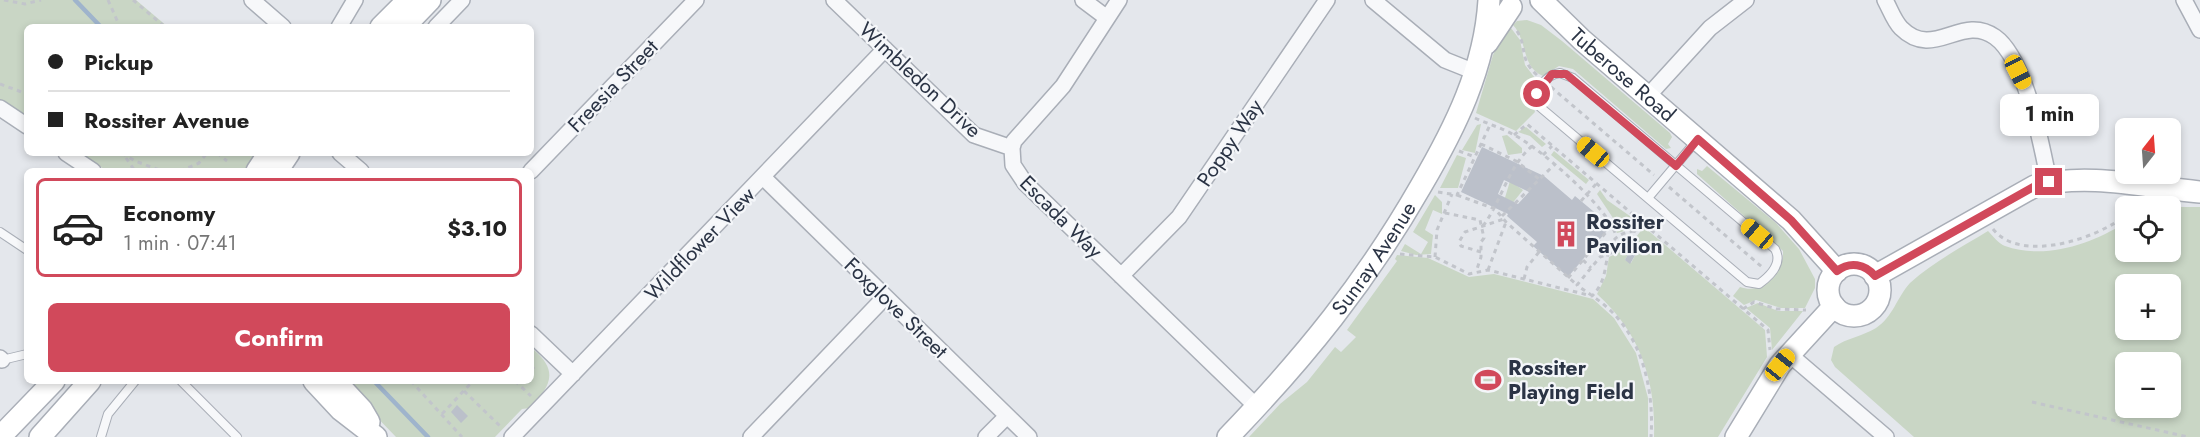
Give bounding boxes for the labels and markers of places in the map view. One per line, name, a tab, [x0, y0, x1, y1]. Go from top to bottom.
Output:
place label: Rossiter Pavilion	[1586, 207, 1665, 261]
building icon: Rossiter Pavilion	[1551, 219, 1581, 249]
place label: Rossiter Playing Field	[1508, 353, 1634, 407]
sports icon: Rossiter Playing Field	[1473, 365, 1503, 395]

